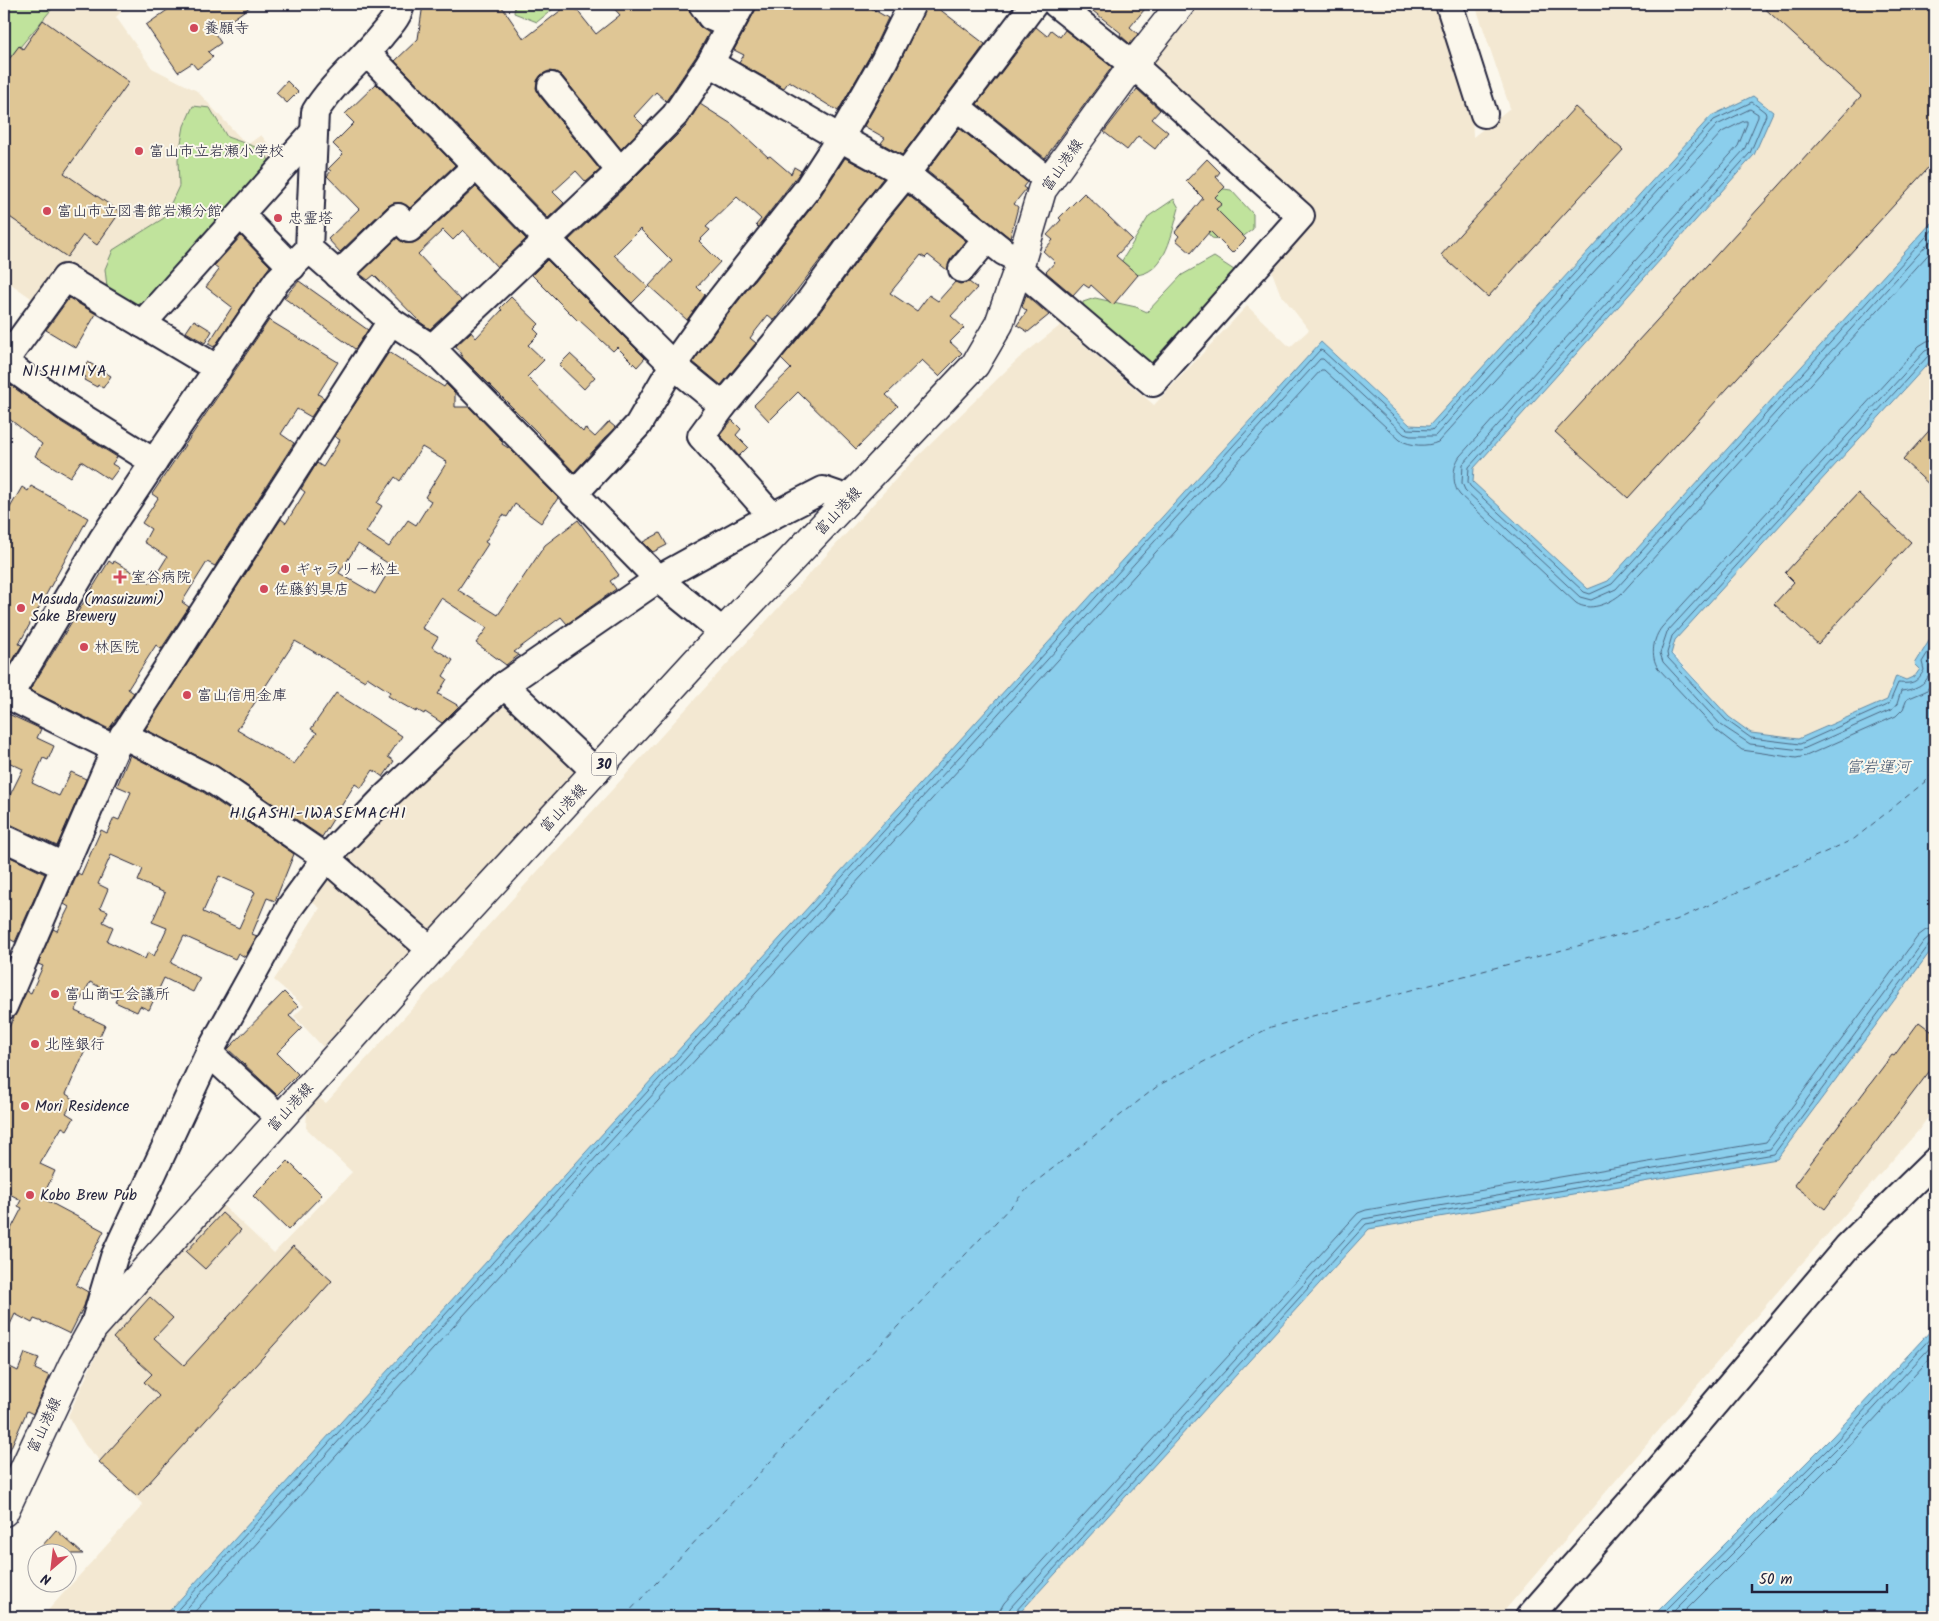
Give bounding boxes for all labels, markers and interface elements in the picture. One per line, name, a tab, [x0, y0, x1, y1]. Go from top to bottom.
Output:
place label: 養願寺	[204, 17, 249, 41]
marker: 養願寺	[188, 22, 200, 34]
street label: 富山港線	[1036, 134, 1090, 197]
place label: 富山市立岩瀬小学校	[149, 140, 284, 164]
marker: 富山市立岩瀬小学校	[133, 145, 145, 157]
place label: 富山市立図書館岩瀬分館	[57, 200, 222, 224]
marker: 富山市立図書館岩瀬分館	[41, 205, 53, 217]
place label: 忠霊塔	[288, 207, 333, 231]
marker: 忠霊塔	[272, 212, 284, 224]
district label: NISHIMIYA	[22, 359, 108, 384]
street label: 富山港線	[809, 482, 868, 542]
place label: ギャラリー松生	[295, 558, 400, 582]
marker: ギャラリー松生	[279, 563, 291, 575]
place label: 室谷病院	[131, 566, 191, 590]
marker: 室谷病院	[113, 570, 127, 584]
place label: 佐藤釣具店	[274, 578, 349, 602]
marker: 佐藤釣具店	[258, 583, 270, 595]
place label: Masuda (masuizumi) Sake Brewery	[31, 588, 164, 629]
marker: Masuda (masuizumi) Sake Brewery	[15, 602, 27, 614]
place label: 林医院	[94, 636, 139, 660]
marker: 林医院	[78, 641, 90, 653]
place label: 富山信用金庫	[197, 684, 287, 708]
marker: 富山信用金庫	[181, 689, 193, 701]
road number: 30	[592, 752, 616, 776]
water label: 富岩運河	[1846, 755, 1912, 780]
street label: 富山港線	[534, 779, 593, 839]
district label: HIGASHI-IWASEMACHI	[229, 801, 407, 826]
place label: 富山商工会議所	[65, 983, 170, 1007]
marker: 富山商工会議所	[49, 988, 61, 1000]
place label: 北陸銀行	[45, 1033, 105, 1057]
marker: 北陸銀行	[29, 1038, 41, 1050]
street label: 富山港線	[262, 1077, 320, 1138]
place label: Mori Residence	[35, 1095, 130, 1119]
marker: Mori Residence	[19, 1100, 31, 1112]
place label: Kobo Brew Pub	[40, 1184, 137, 1208]
marker: Kobo Brew Pub	[24, 1189, 36, 1201]
street label: 富山港線	[21, 1393, 68, 1458]
north arrow	[28, 1544, 78, 1594]
scale bar	[1752, 1561, 1886, 1593]
text: N	[37, 1567, 55, 1590]
text: 50 m	[1759, 1568, 1793, 1592]

